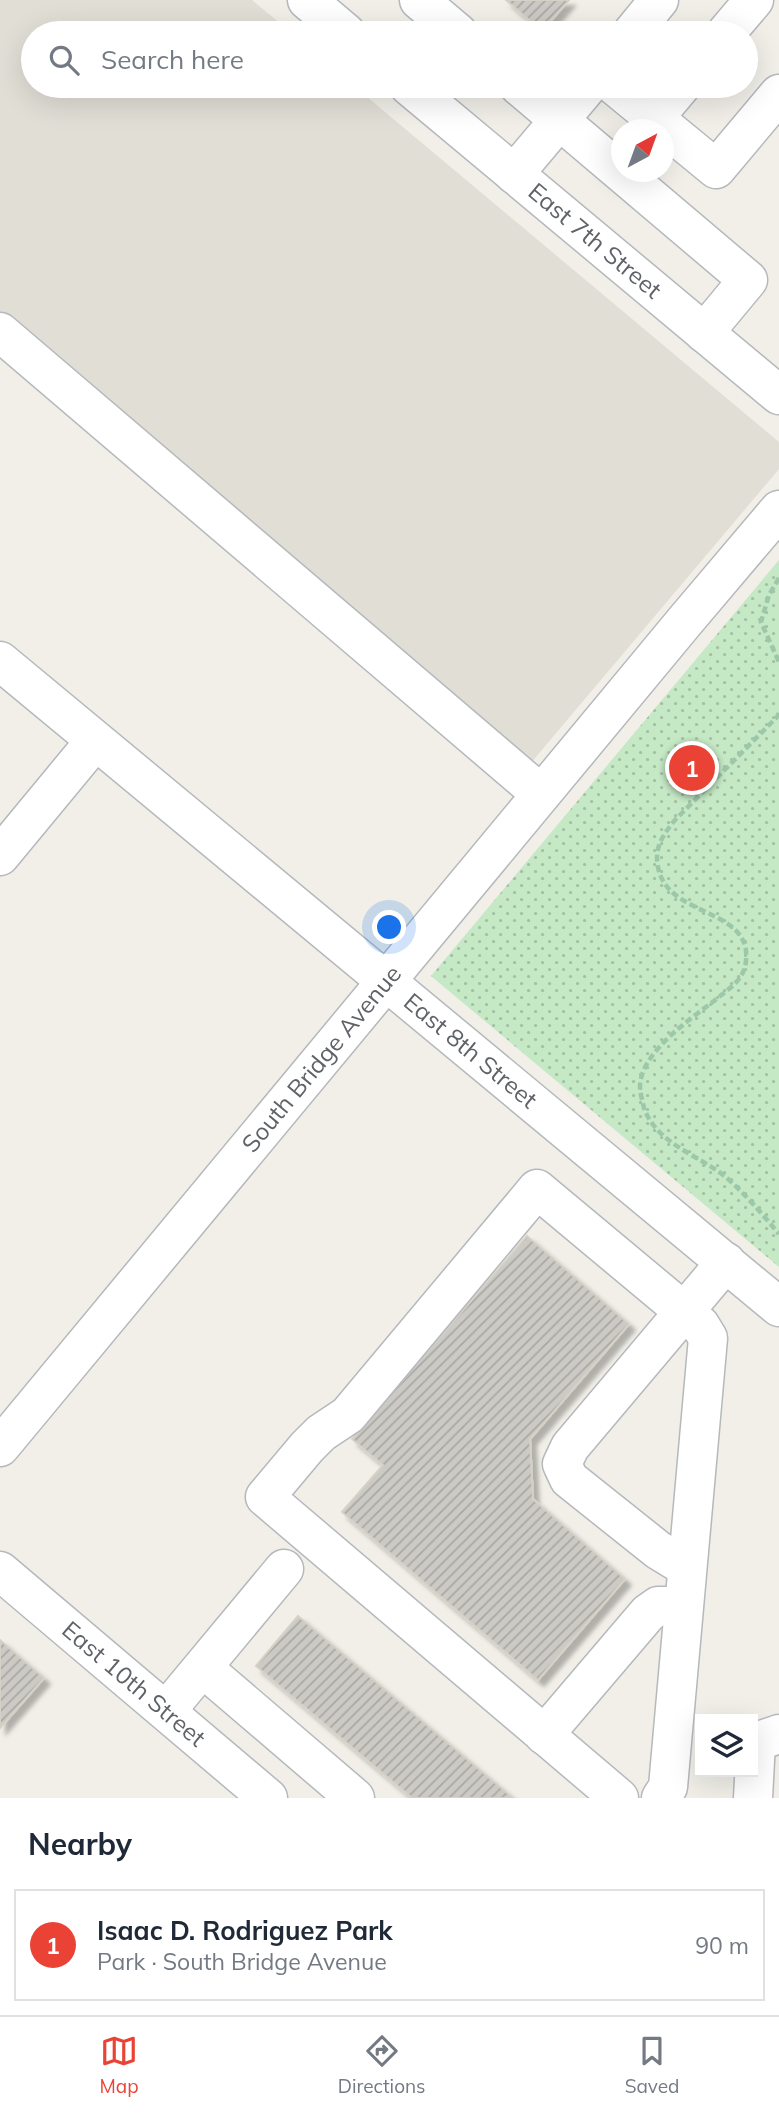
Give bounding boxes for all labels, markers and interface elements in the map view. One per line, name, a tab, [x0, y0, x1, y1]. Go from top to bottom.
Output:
search box	[21, 21, 758, 98]
icon: search	[45, 41, 83, 79]
text: Search here	[101, 43, 244, 76]
north arrow	[611, 119, 674, 182]
street label: East 7th Street	[523, 176, 668, 305]
pin: 1	[669, 742, 715, 794]
your location	[372, 910, 406, 944]
street label: South Bridge Avenue	[235, 959, 407, 1158]
street label: East 8th Street	[398, 986, 544, 1114]
street label: East 10th Street	[56, 1614, 212, 1753]
map controls	[695, 1714, 758, 1777]
button: layers	[695, 1714, 758, 1777]
text: Nearby	[28, 1825, 132, 1863]
text: Isaac D. Rodriguez Park	[97, 1914, 393, 1947]
text: 1	[46, 1931, 60, 1960]
text: 90 m	[695, 1931, 749, 1960]
text: Park · South Bridge Avenue	[97, 1947, 387, 1976]
tab: Map	[100, 2032, 139, 2098]
tab: Directions	[338, 2032, 426, 2098]
tab: Saved	[625, 2032, 679, 2098]

